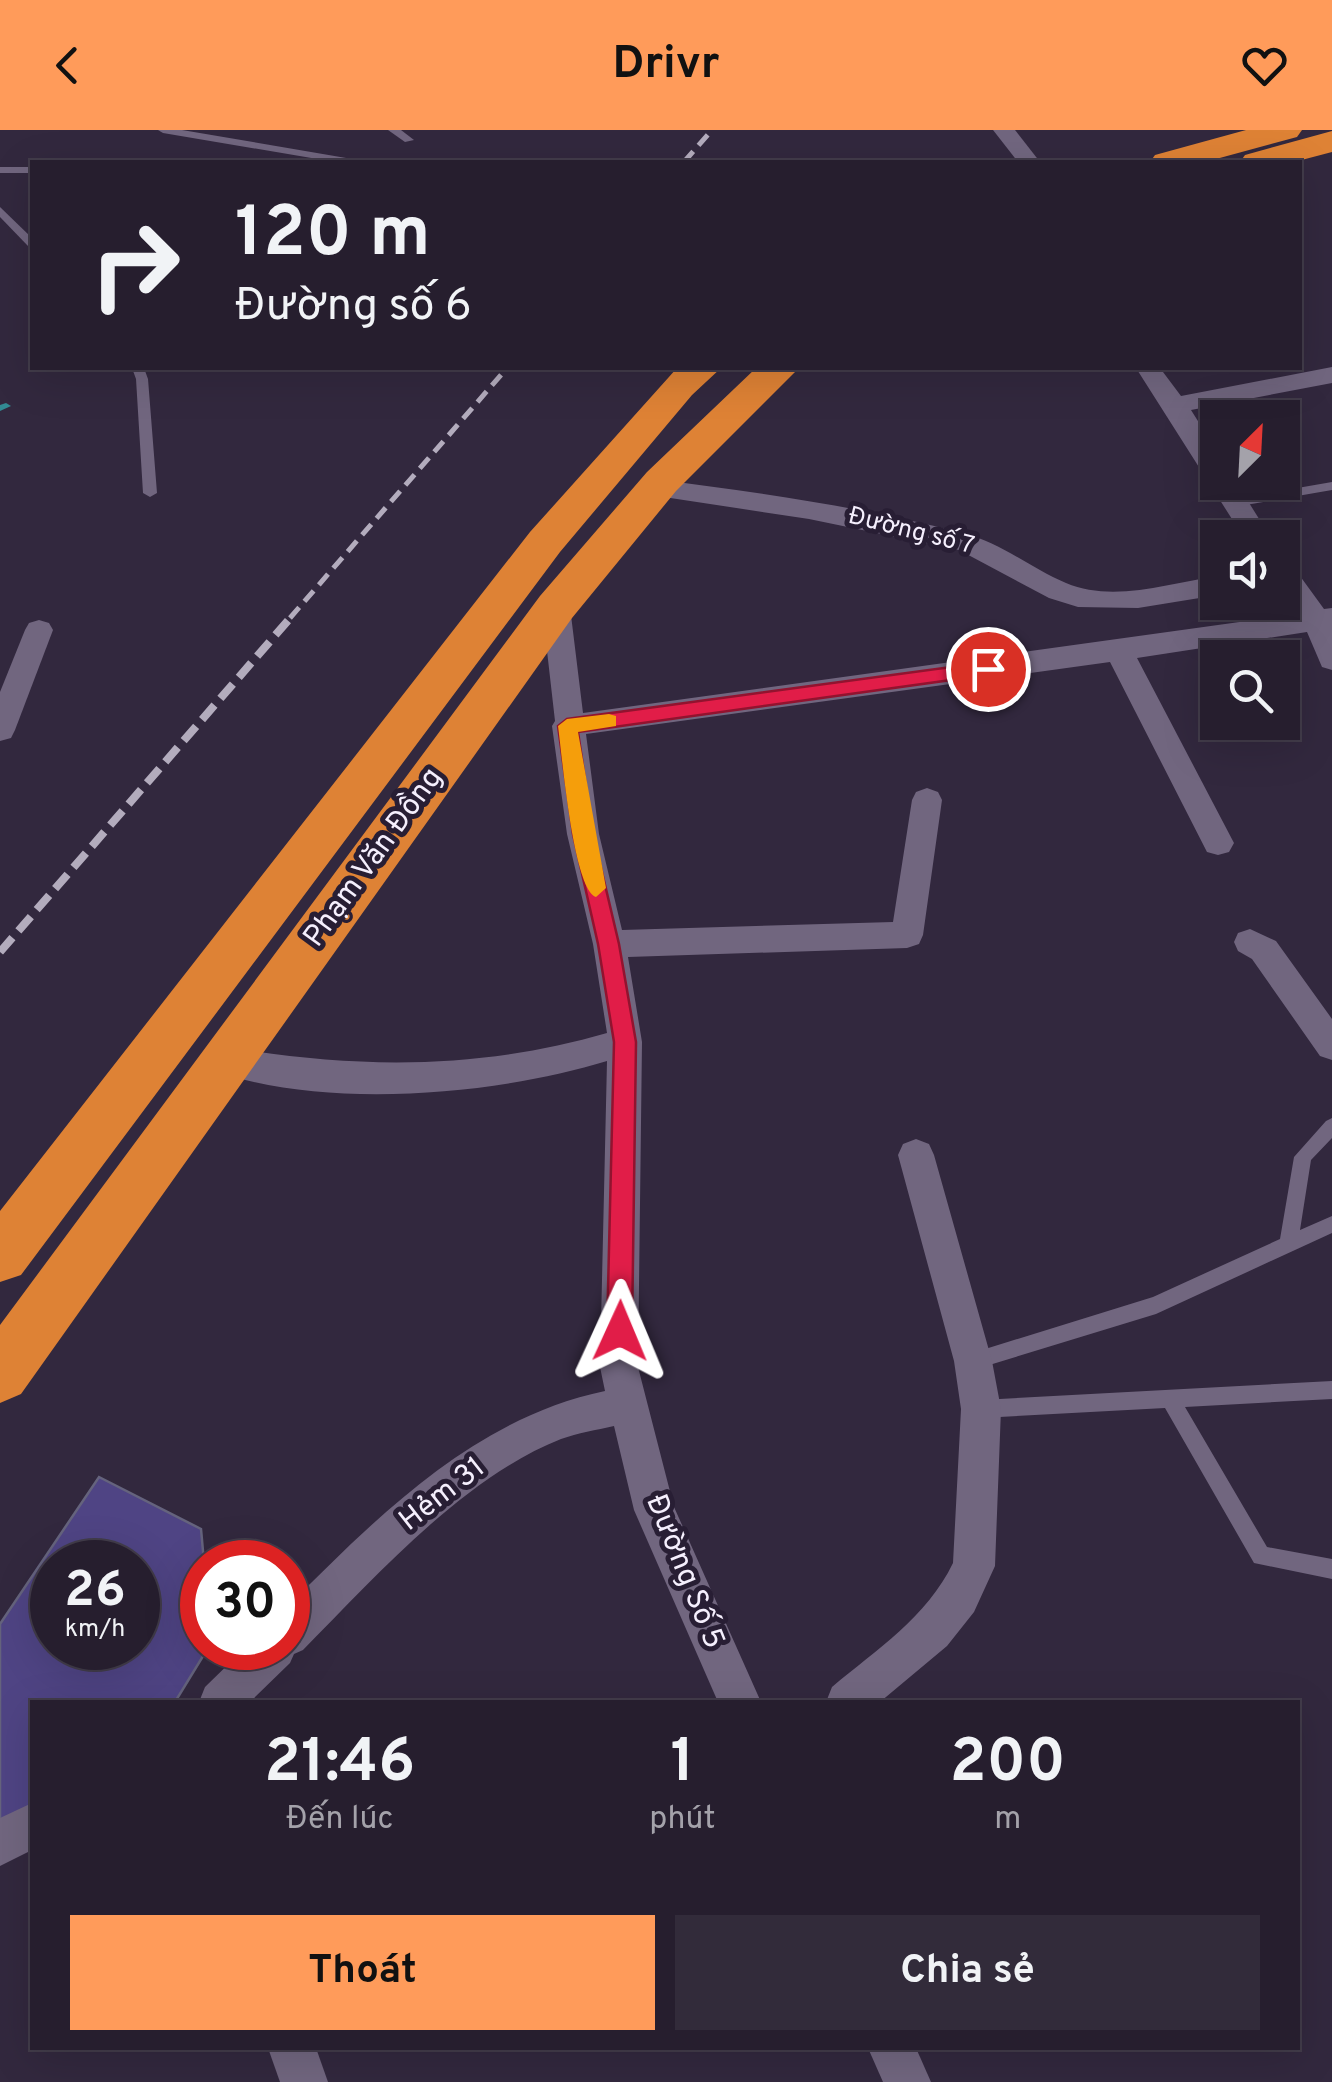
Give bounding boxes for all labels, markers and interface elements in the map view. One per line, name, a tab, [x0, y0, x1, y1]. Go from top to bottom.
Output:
text: Drivr	[612, 37, 720, 94]
icon: back	[40, 38, 95, 93]
icon: heart	[1237, 38, 1292, 93]
text: 120 m	[235, 192, 431, 281]
icon: right	[70, 200, 200, 330]
text: Đường số 6	[235, 279, 472, 336]
north arrow	[1200, 400, 1300, 500]
map controls	[1200, 400, 1300, 740]
street label: Đường số 7	[845, 501, 977, 563]
button: sound	[1200, 520, 1300, 620]
pin	[946, 627, 1031, 712]
button: search	[1200, 640, 1300, 740]
icon: arrive	[961, 642, 1016, 697]
street label: Phạm Văn Đồng	[296, 760, 452, 955]
position arrow	[568, 1279, 672, 1383]
street label: Hẻm 31	[393, 1450, 493, 1540]
street label: Đường Số 5	[636, 1489, 733, 1654]
speed limit sign: 30	[180, 1540, 310, 1670]
text: 26	[64, 1561, 126, 1624]
text: km/h	[65, 1614, 125, 1646]
text: 21:46	[264, 1727, 415, 1803]
text: 1	[670, 1727, 694, 1803]
text: 200	[950, 1727, 1066, 1803]
text: Đến lúc	[286, 1800, 393, 1840]
text: phút	[649, 1800, 716, 1840]
text: m	[994, 1800, 1021, 1840]
button: Thoát	[70, 1915, 655, 2030]
button: Chia sẻ	[675, 1915, 1260, 2030]

